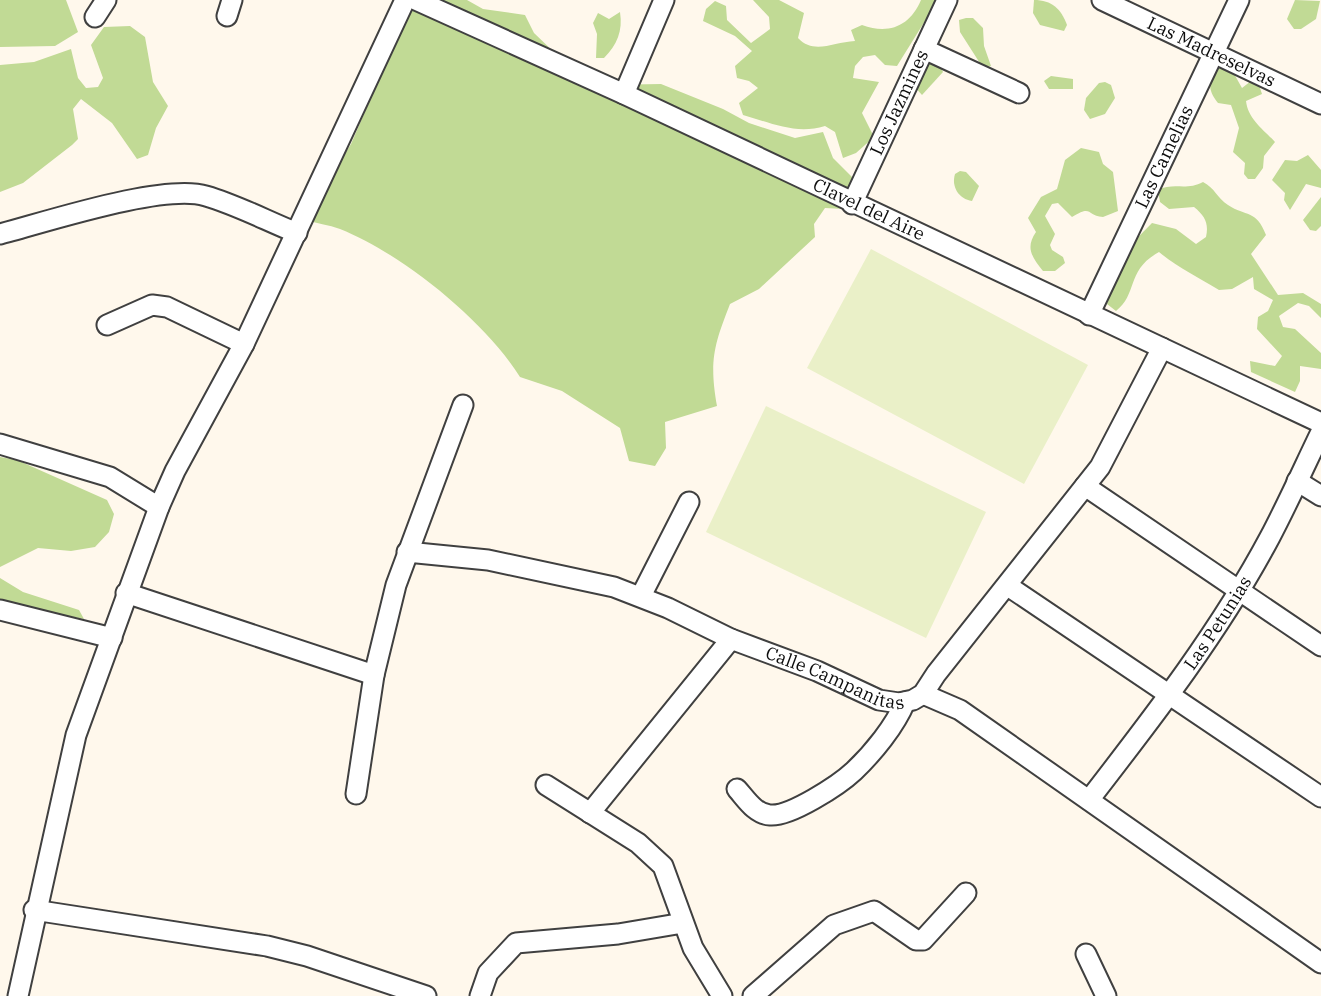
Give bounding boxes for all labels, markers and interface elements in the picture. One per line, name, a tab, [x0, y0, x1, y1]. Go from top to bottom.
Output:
street label: Las Madreselvas	[1144, 11, 1279, 92]
street label: Los Jazmines	[864, 46, 933, 159]
street label: Las Camelias	[1129, 102, 1198, 212]
street label: Clavel del Aire	[809, 173, 929, 245]
street label: Las Petunias	[1178, 572, 1256, 674]
street label: Calle Campanitas	[763, 641, 906, 715]

